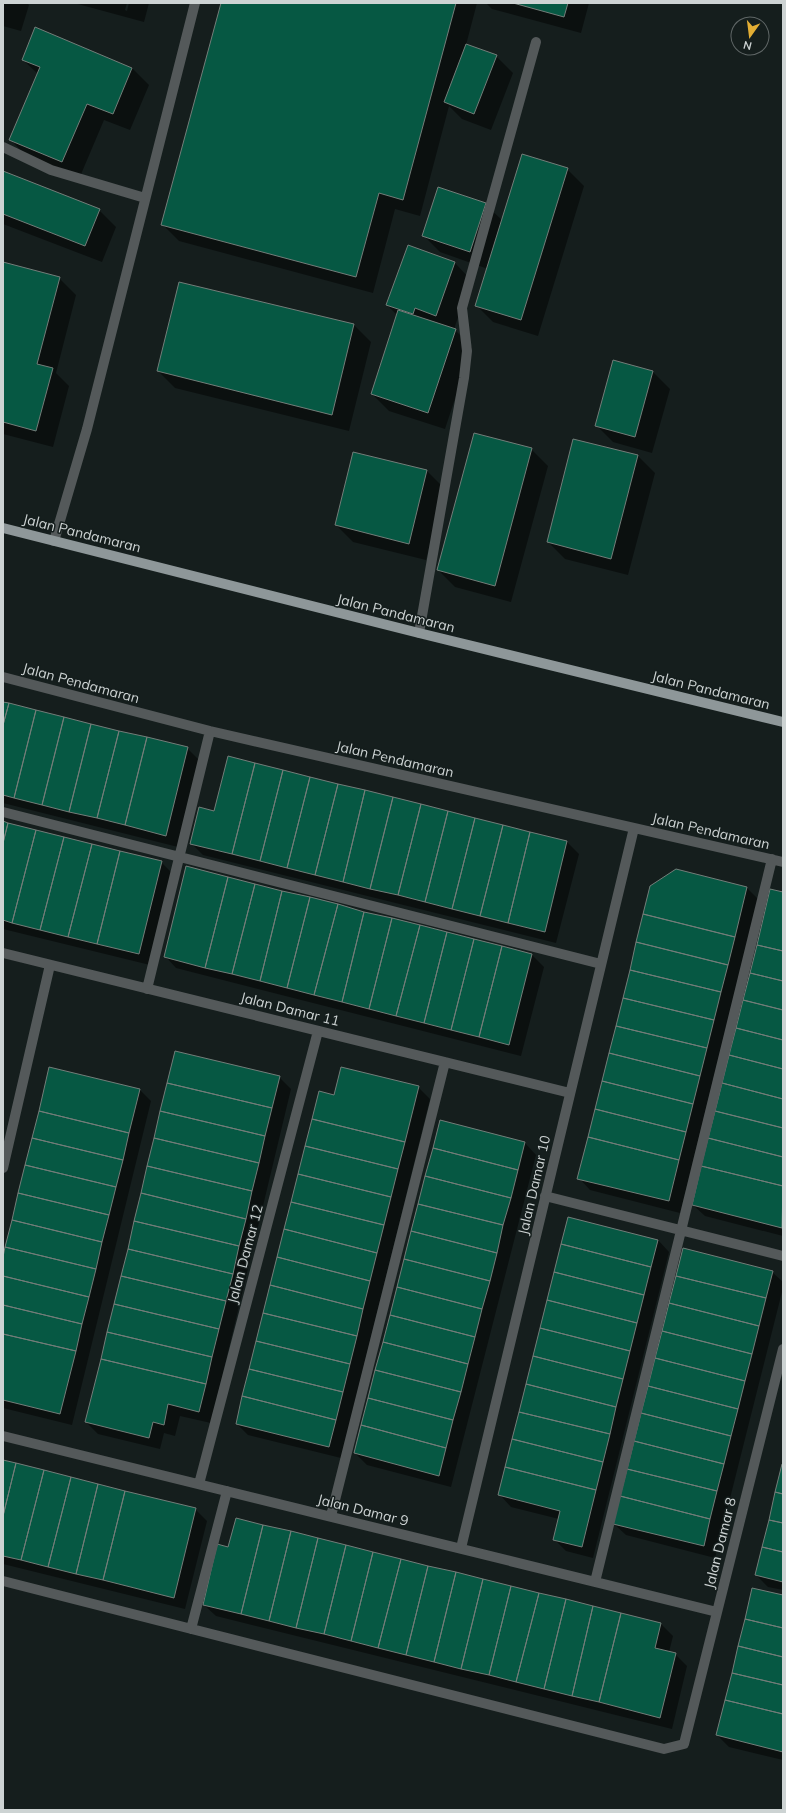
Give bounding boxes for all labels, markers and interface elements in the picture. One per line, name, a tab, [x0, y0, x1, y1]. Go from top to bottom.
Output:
north arrow	[730, 16, 770, 56]
text: N	[742, 38, 753, 54]
street label: Jalan Pandamaran	[21, 510, 143, 556]
street label: Jalan Pandamaran	[335, 590, 457, 636]
street label: Jalan Pendamaran	[21, 659, 141, 707]
street label: Jalan Pandamaran	[650, 667, 772, 713]
street label: Jalan Pendamaran	[334, 737, 456, 781]
street label: Jalan Pendamaran	[650, 809, 772, 853]
street label: Jalan Damar 11	[238, 988, 342, 1030]
street label: Jalan Damar 10	[514, 1133, 554, 1237]
street label: Jalan Damar 12	[223, 1203, 267, 1305]
street label: Jalan Damar 9	[316, 1490, 410, 1530]
street label: Jalan Damar 8	[700, 1496, 740, 1590]

